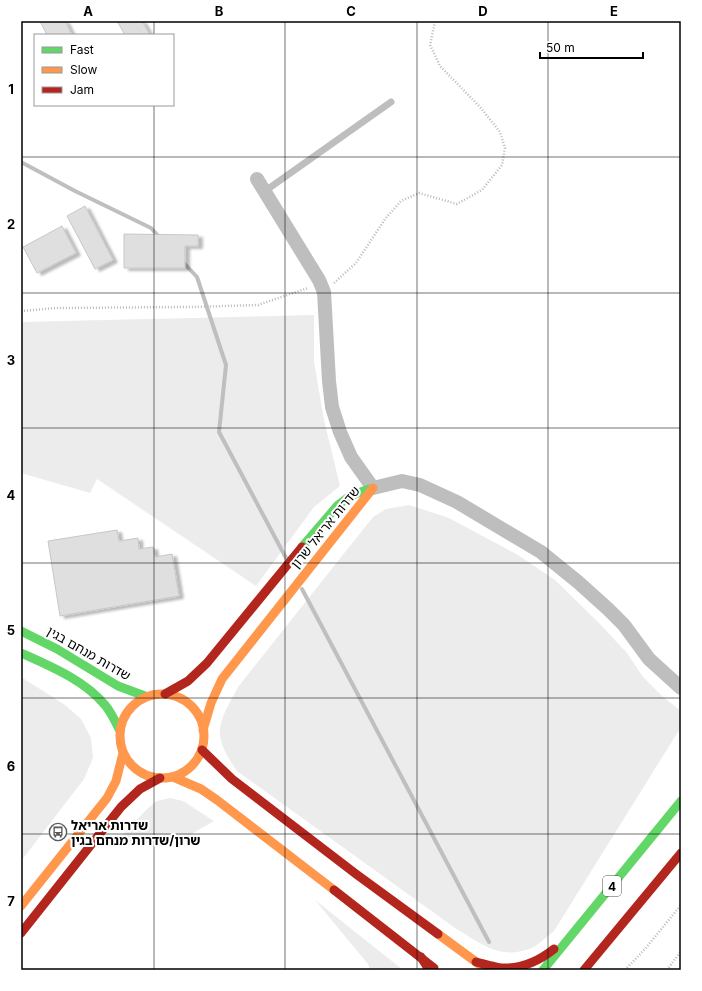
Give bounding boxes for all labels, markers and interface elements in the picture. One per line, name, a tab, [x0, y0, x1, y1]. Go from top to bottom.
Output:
text: A	[83, 3, 93, 19]
text: B	[215, 3, 224, 19]
text: C	[346, 3, 356, 19]
text: D	[478, 3, 488, 19]
text: E	[610, 3, 618, 19]
legend	[34, 34, 174, 106]
scale bar	[540, 34, 643, 60]
text: 50 m	[546, 40, 575, 55]
text: Fast	[70, 42, 94, 57]
text: Slow	[70, 62, 98, 77]
text: 1	[8, 81, 14, 97]
text: Jam	[70, 82, 94, 97]
text: 2	[7, 216, 15, 232]
text: 3	[7, 352, 15, 368]
street label: שדרות אריאל שרון	[287, 483, 363, 571]
text: 4	[7, 487, 16, 503]
text: 5	[7, 622, 15, 638]
street label: שדרות מנחם בגין	[44, 623, 134, 683]
text: 6	[7, 758, 15, 774]
place label: שדרות אריאל שרון/שדרות מנחם בגין	[71, 817, 200, 848]
bus stop icon: שדרות אריאל שרון/שדרות מנחם בגין	[48, 822, 68, 842]
road number: 4	[603, 876, 621, 896]
text: 7	[7, 893, 15, 909]

